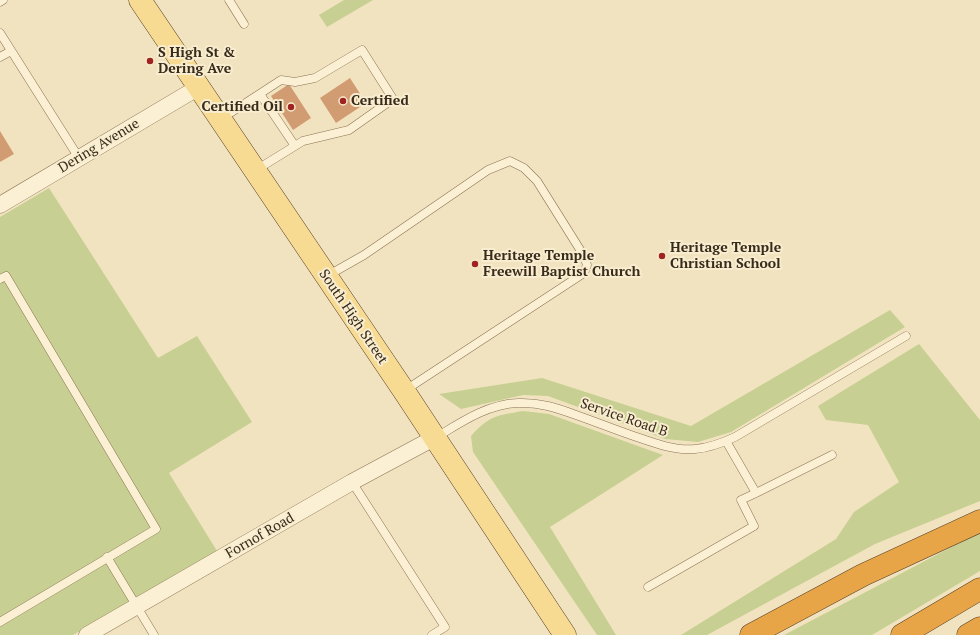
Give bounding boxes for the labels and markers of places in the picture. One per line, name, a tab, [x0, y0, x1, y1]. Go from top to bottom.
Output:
place label: S High St & Dering Ave	[158, 45, 235, 78]
marker: S High St & Dering Ave	[145, 56, 155, 66]
place label: Certified	[351, 93, 409, 109]
marker: Certified	[338, 96, 348, 106]
place label: Certified Oil	[202, 99, 283, 115]
marker: Certified Oil	[286, 102, 296, 112]
place label: Heritage Temple Christian School	[670, 240, 781, 272]
place label: Heritage Temple Freewill Baptist Church	[483, 248, 640, 280]
marker: Heritage Temple Christian School	[657, 251, 667, 261]
marker: Heritage Temple Freewill Baptist Church	[470, 259, 480, 269]

